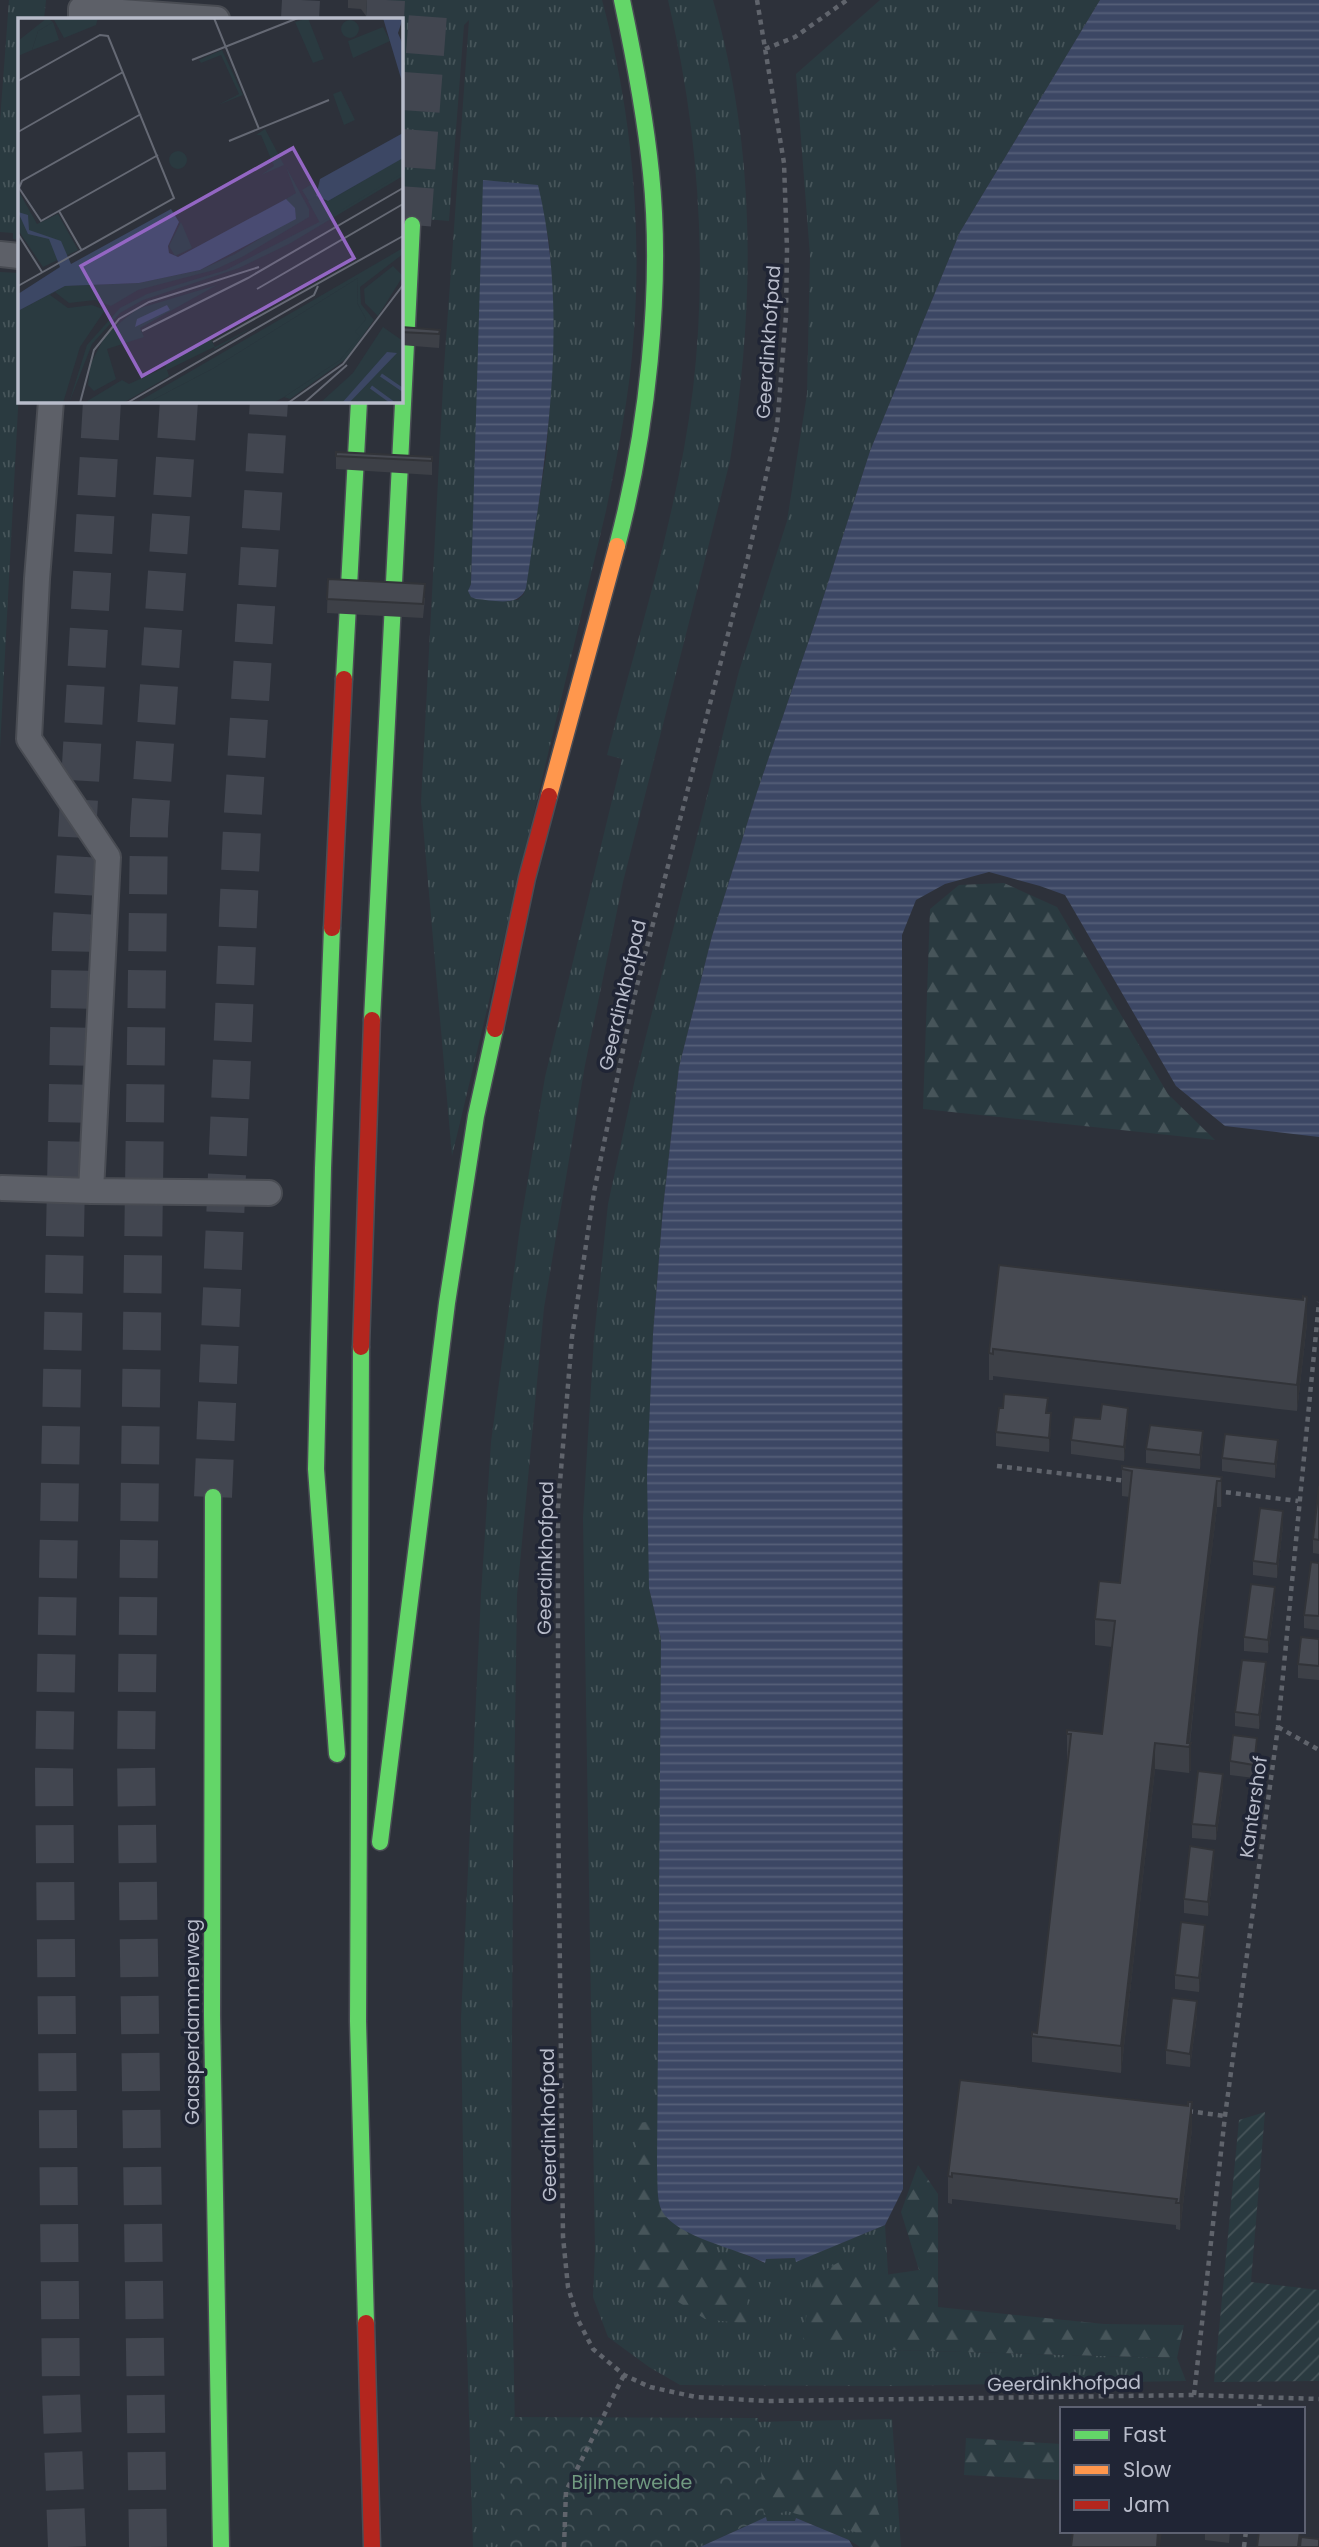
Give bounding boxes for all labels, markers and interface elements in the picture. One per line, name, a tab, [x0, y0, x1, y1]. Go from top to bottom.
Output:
inset map	[18, 18, 402, 402]
street label: Geerdinkhofpad	[750, 264, 787, 420]
street label: Geerdinkhofpad	[592, 917, 653, 1073]
street label: Geerdinkhofpad	[531, 1481, 560, 1635]
street label: Kantershof	[1233, 1754, 1274, 1860]
street label: Gaasperdammerweg	[179, 1919, 206, 2125]
street label: Geerdinkhofpad	[534, 2048, 563, 2202]
street label: Geerdinkhofpad	[987, 2369, 1141, 2398]
legend	[1060, 2407, 1305, 2533]
text: Fast	[1123, 2420, 1166, 2449]
text: Slow	[1123, 2455, 1171, 2484]
park label: Bijlmerweide	[572, 2469, 692, 2496]
text: Jam	[1123, 2490, 1170, 2519]

